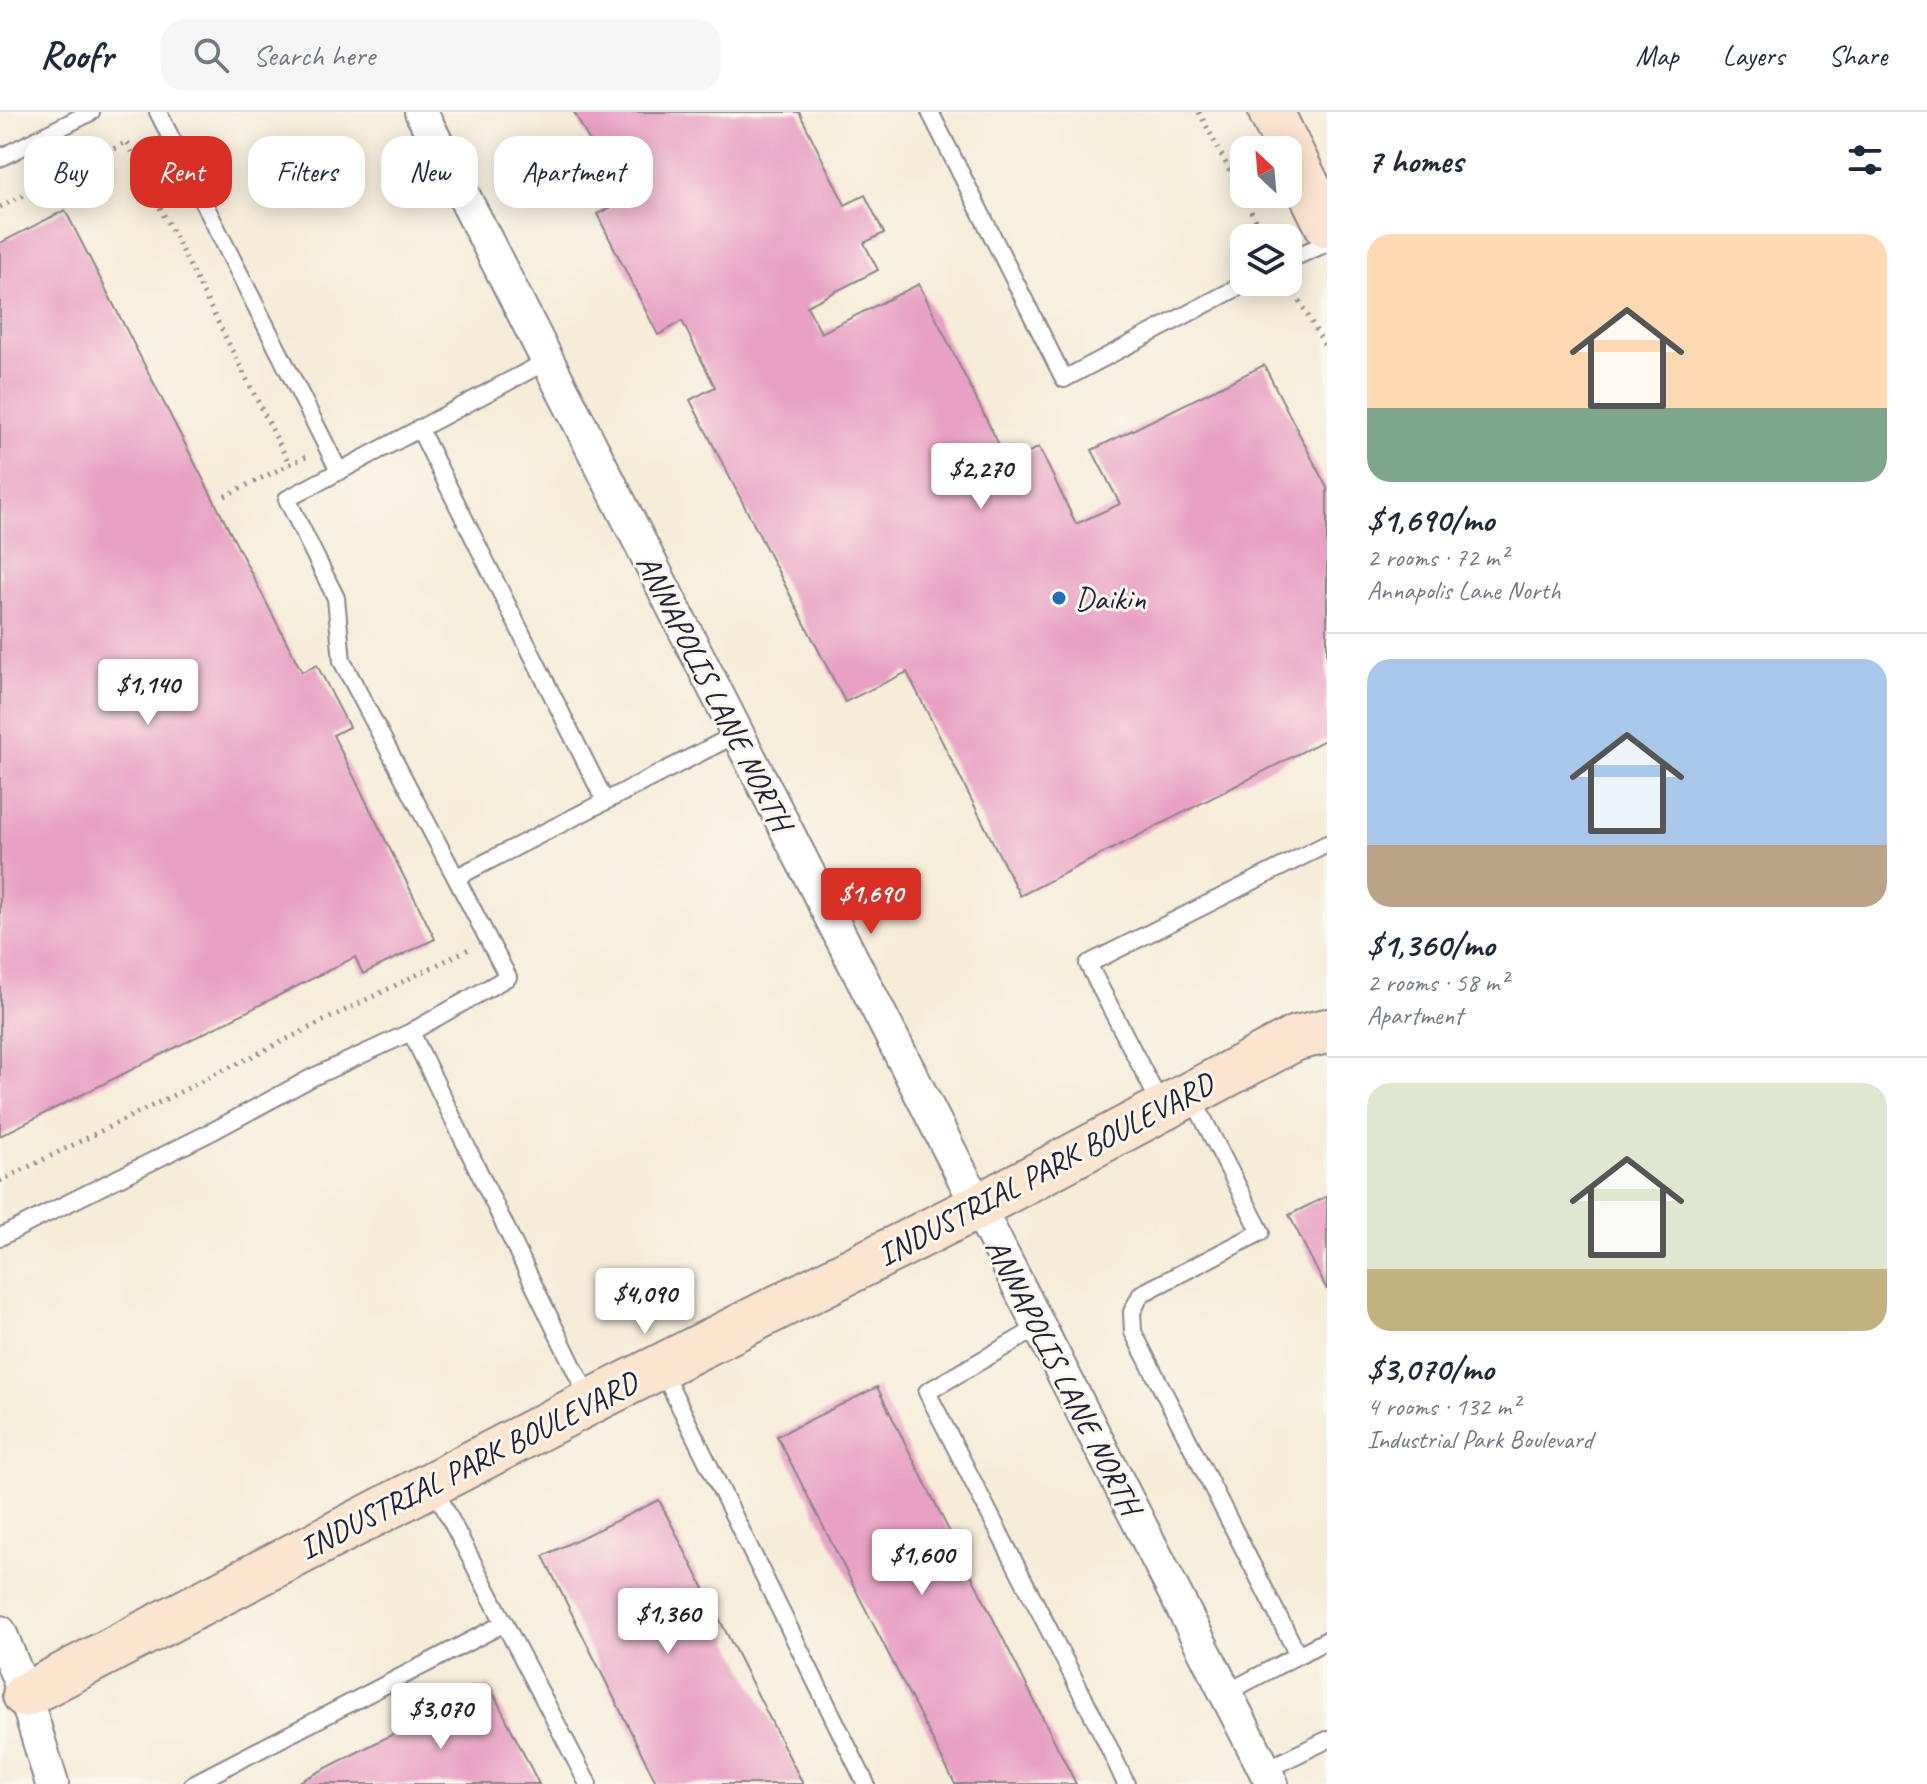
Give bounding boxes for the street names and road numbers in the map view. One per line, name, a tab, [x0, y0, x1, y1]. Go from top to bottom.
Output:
street label: ANNAPOLIS LANE NORTH	[627, 547, 804, 842]
street label: INDUSTRIAL PARK BOULEVARD	[870, 1062, 1223, 1276]
street label: ANNAPOLIS LANE NORTH	[976, 1231, 1153, 1526]
street label: INDUSTRIAL PARK BOULEVARD	[292, 1361, 647, 1569]

